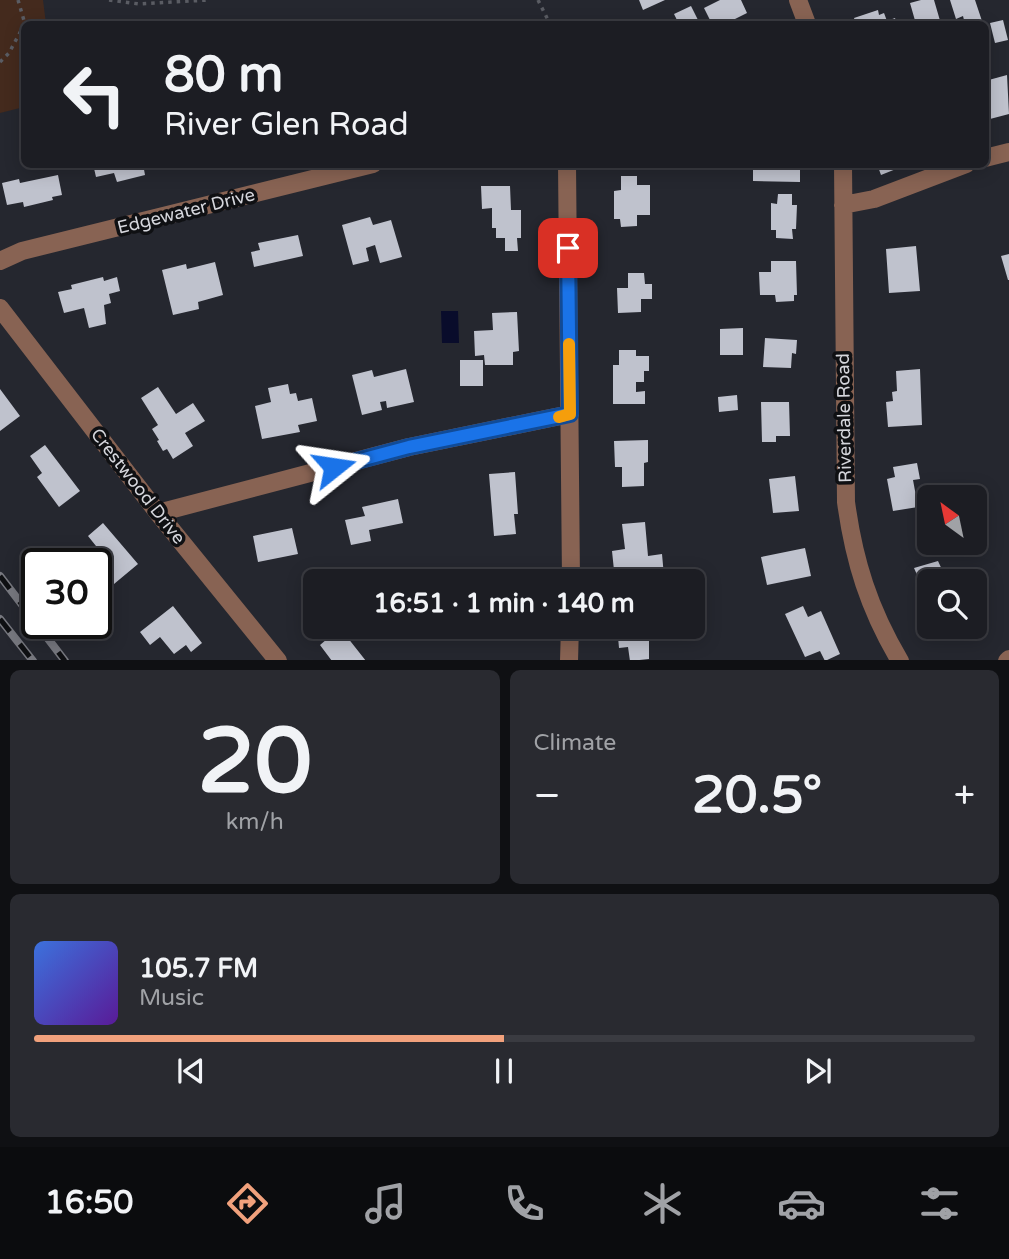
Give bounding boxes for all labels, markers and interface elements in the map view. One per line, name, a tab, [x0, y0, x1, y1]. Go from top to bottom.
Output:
text: 80 m	[164, 46, 283, 105]
icon: left	[49, 49, 140, 140]
text: River Glen Road	[164, 106, 409, 144]
street label: Edgewater Drive	[115, 183, 257, 239]
pin	[538, 218, 598, 278]
icon: arrive	[549, 229, 587, 267]
street label: Riverdale Road	[832, 353, 856, 483]
street label: Crestwood Drive	[86, 424, 190, 548]
position arrow	[297, 430, 371, 504]
north arrow	[917, 485, 987, 555]
map controls	[917, 485, 987, 639]
speed limit sign: 30	[21, 548, 112, 639]
button: search	[917, 569, 987, 639]
text: 16:51 · 1 min · 140 m	[373, 588, 635, 619]
text: 20	[198, 707, 312, 817]
text: Climate	[534, 729, 616, 757]
text: 20.5°	[692, 764, 822, 827]
text: −	[534, 773, 561, 819]
text: +	[954, 773, 975, 819]
text: km/h	[226, 808, 284, 836]
text: 105.7 FM	[139, 953, 258, 984]
text: Music	[139, 984, 204, 1012]
icon: previous	[172, 1052, 210, 1090]
icon: pause	[485, 1052, 523, 1090]
icon: next	[799, 1052, 837, 1090]
icon: directions	[223, 1179, 272, 1228]
icon: music	[361, 1179, 410, 1228]
icon: phone	[500, 1179, 549, 1228]
icon: climate	[638, 1179, 687, 1228]
icon: car	[777, 1179, 826, 1228]
icon: filters	[915, 1179, 964, 1228]
text: 16:50	[45, 1184, 133, 1222]

